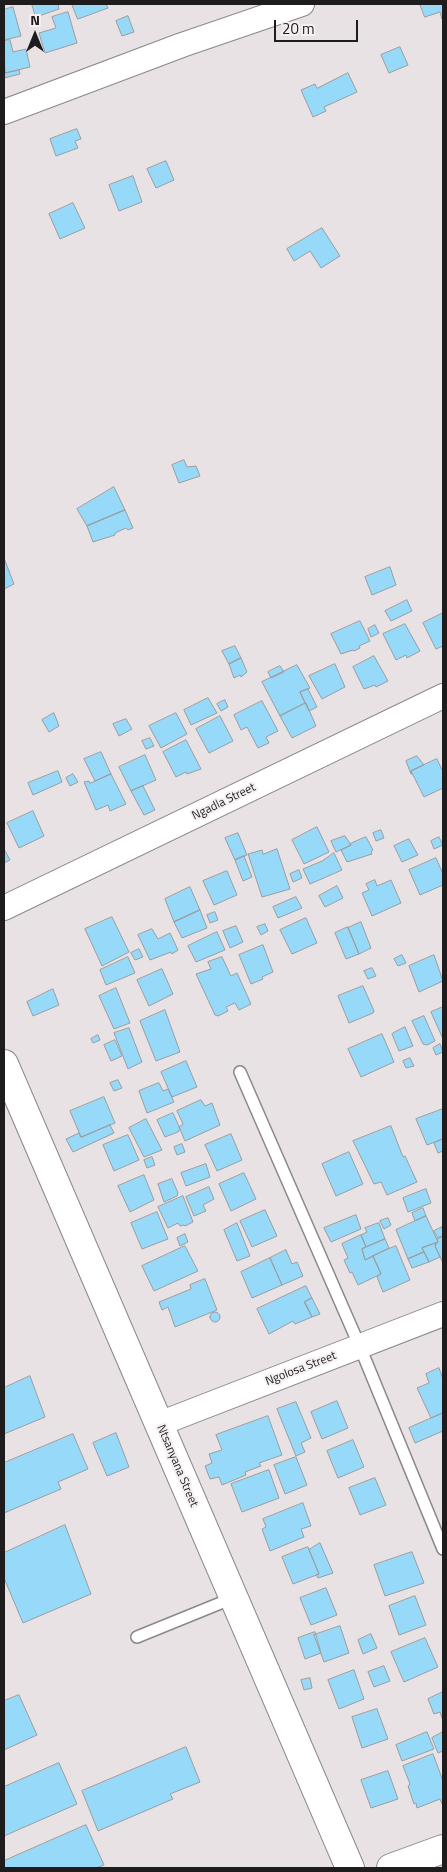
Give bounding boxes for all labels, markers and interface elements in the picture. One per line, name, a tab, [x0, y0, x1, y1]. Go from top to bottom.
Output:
text: N	[30, 9, 40, 30]
north arrow	[10, 10, 60, 60]
scale bar	[277, 10, 361, 42]
text: 20 m	[282, 17, 315, 40]
street label: Ngadla Street	[190, 780, 258, 824]
street label: Ngolosa Street	[264, 1349, 338, 1389]
street label: Ntsanyana Street	[153, 1423, 201, 1509]

